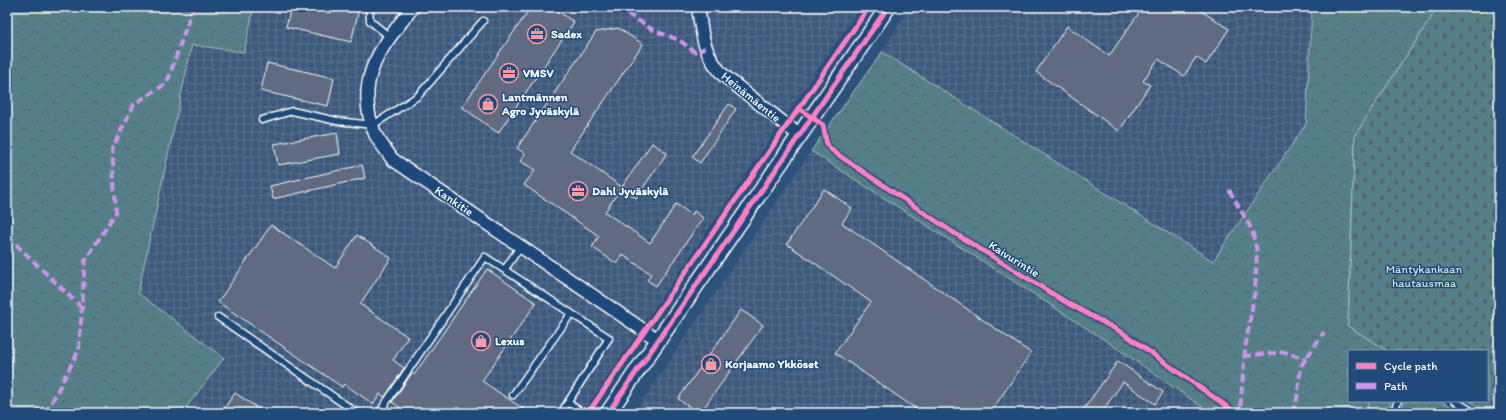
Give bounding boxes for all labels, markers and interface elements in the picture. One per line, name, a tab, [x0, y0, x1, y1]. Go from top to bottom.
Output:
office icon: Sadex	[526, 23, 548, 45]
place label: Sadex	[551, 27, 582, 41]
office icon: VMSV	[498, 62, 520, 84]
place label: VMSV	[523, 66, 554, 80]
street label: Heinämäentie	[719, 69, 784, 125]
place label: Lantmännen Agro Jyväskylä	[501, 90, 580, 119]
shop icon: Lantmännen Agro Jyväskylä	[477, 93, 499, 115]
office icon: Dahl Jyväskylä	[567, 180, 589, 202]
street label: Kankitie	[432, 183, 476, 219]
place label: Dahl Jyväskylä	[592, 184, 669, 199]
street label: Kaivurintie	[986, 238, 1042, 280]
park label: Mäntykankaan hautausmaa	[1386, 262, 1463, 290]
shop icon: Lexus	[470, 330, 492, 352]
place label: Lexus	[495, 334, 525, 348]
legend	[1348, 350, 1488, 402]
shop icon: Korjaamo Ykköset	[700, 353, 722, 375]
place label: Korjaamo Ykköset	[725, 357, 819, 372]
text: Cycle path	[1384, 359, 1438, 373]
text: Path	[1384, 379, 1407, 393]

